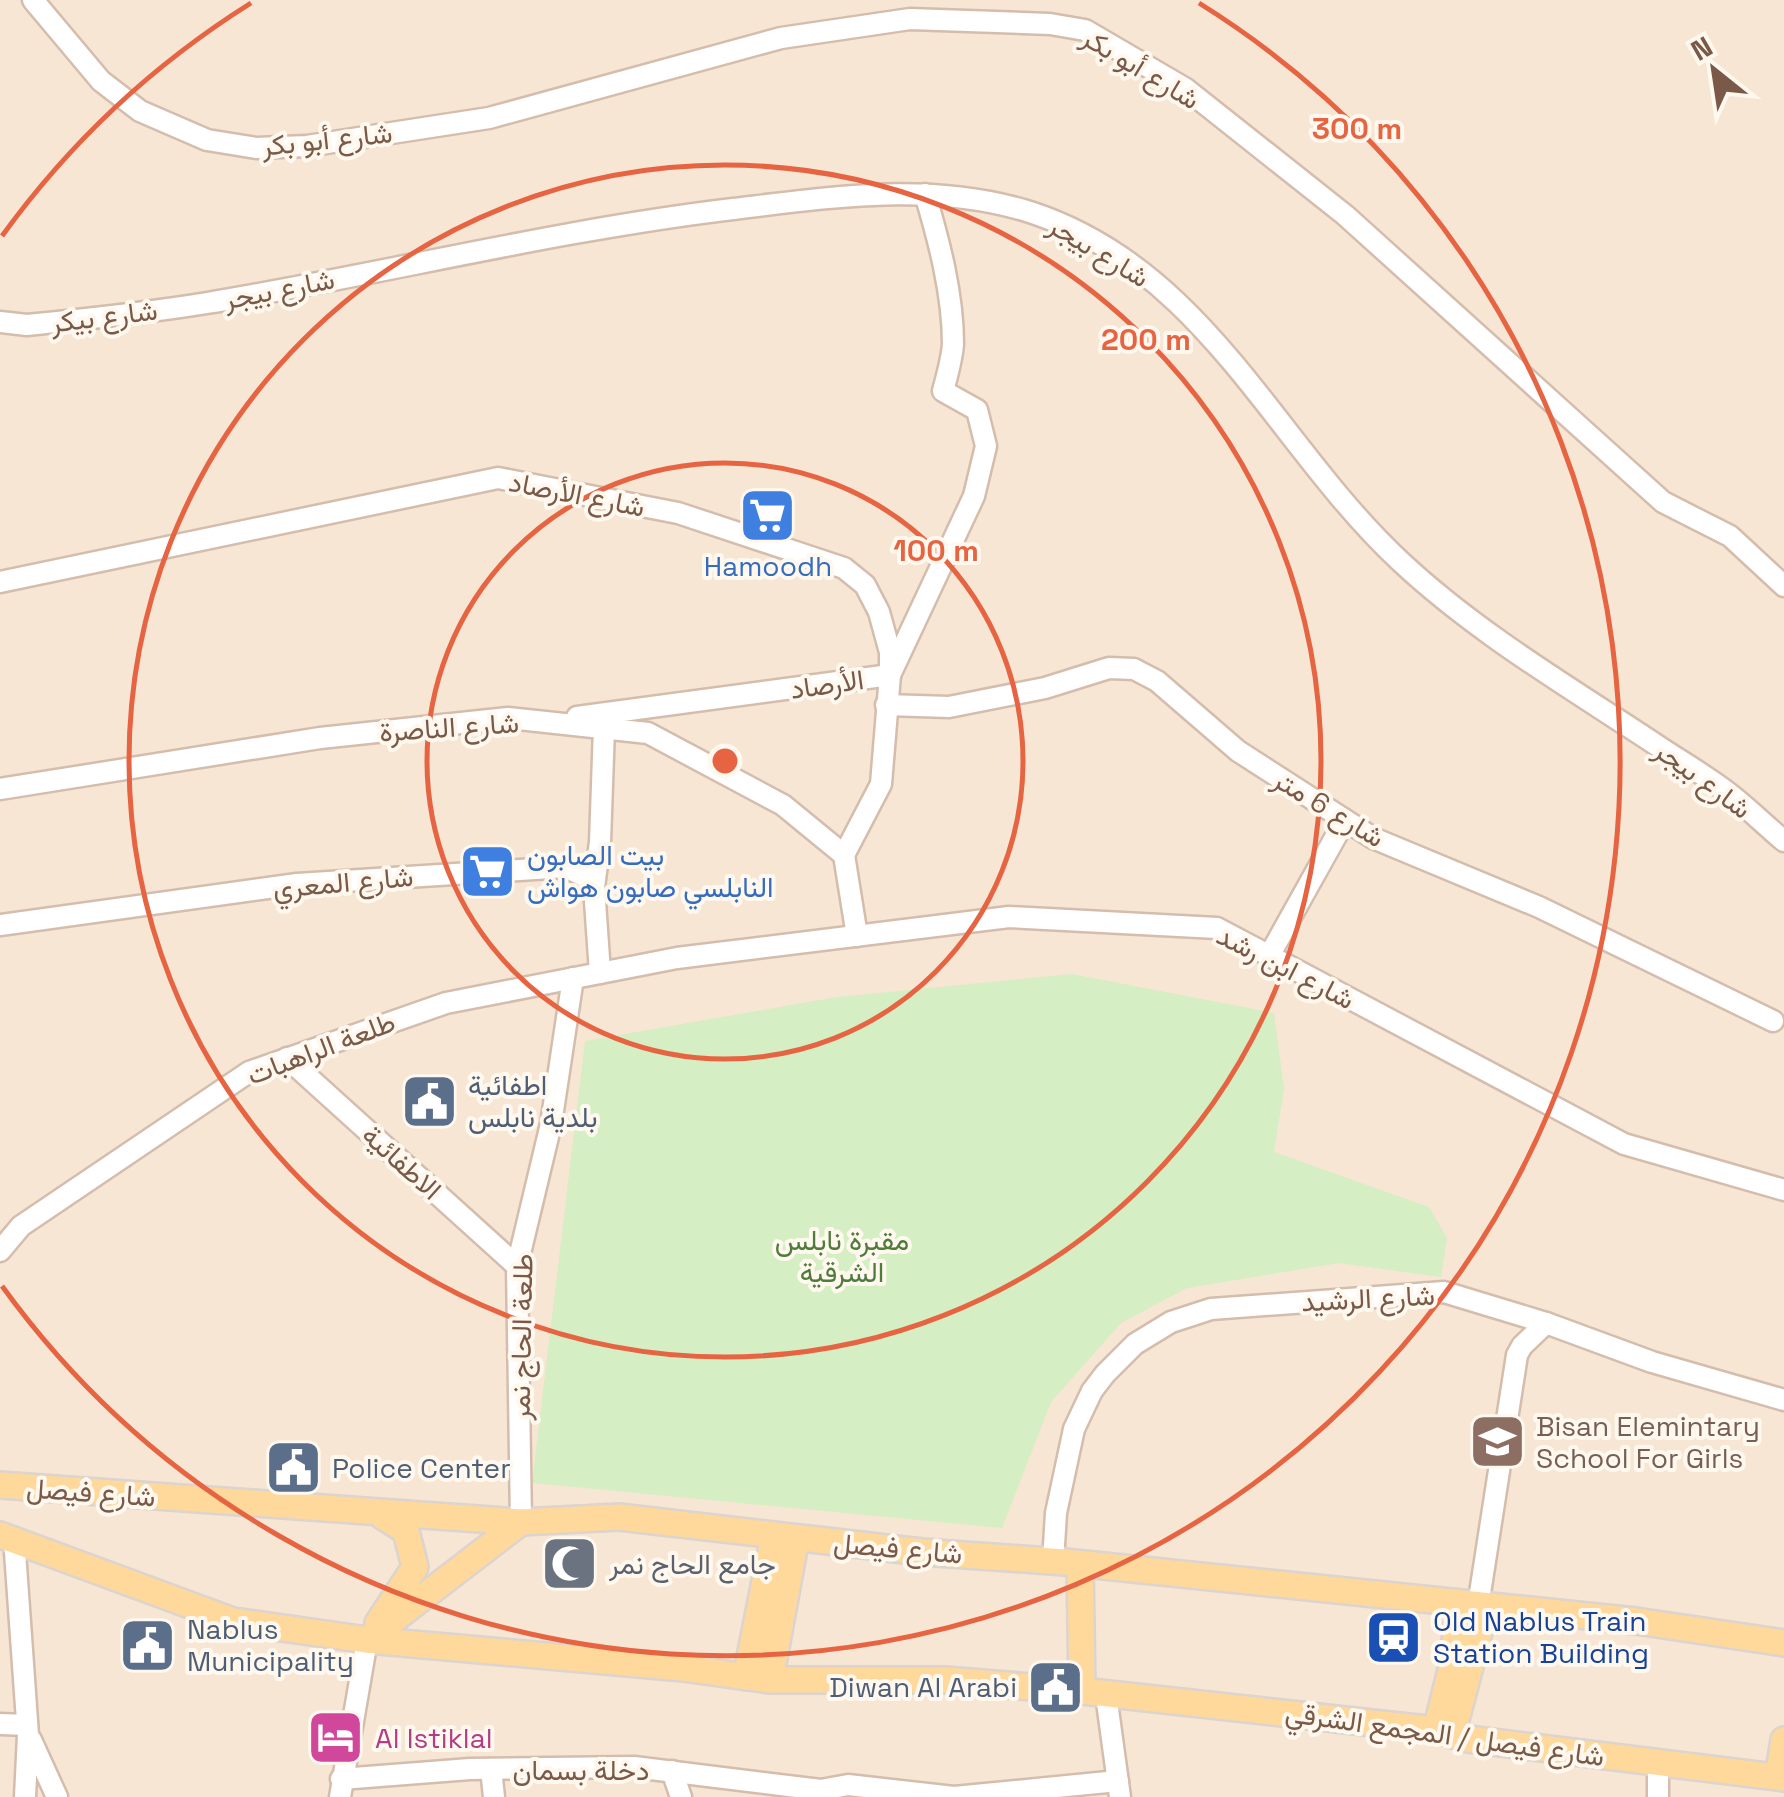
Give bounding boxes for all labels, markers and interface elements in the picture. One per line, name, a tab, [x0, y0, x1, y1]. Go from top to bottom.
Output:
street label: شارع أبو بكر	[1074, 18, 1207, 118]
north arrow	[1664, 20, 1764, 120]
text: N	[1684, 28, 1719, 69]
text: 300 m	[1312, 109, 1402, 148]
street label: شارع أبو بكر	[259, 114, 394, 165]
street label: شارع بيجر	[1040, 206, 1156, 296]
street label: شارع بيجر	[220, 261, 338, 319]
street label: شارع بيكر	[48, 292, 159, 342]
text: 200 m	[1101, 320, 1191, 359]
street label: شارع الأرصاد	[506, 463, 648, 526]
supermarket icon: Hamoodh	[738, 485, 798, 545]
text: 100 m	[893, 531, 979, 570]
place label: Hamoodh	[704, 548, 832, 584]
street label: الأرصاد	[788, 661, 866, 707]
street label: شارع الناصرة	[378, 704, 520, 751]
street label: شارع بيجر	[1646, 731, 1759, 827]
centre of rings	[707, 743, 743, 779]
street label: شارع 6 متر	[1265, 760, 1391, 856]
place label: بيت الصابون النابلسي صابون هواش	[527, 837, 774, 910]
supermarket icon: بيت الصابون النابلسي صابون هواش	[458, 841, 518, 901]
street label: شارع المعري	[271, 858, 415, 911]
street label: شارع ابن رشد	[1211, 917, 1361, 1018]
street label: طلعة الراهبات	[242, 1003, 400, 1093]
place label: اطفائية بلدية نابلس	[468, 1067, 598, 1135]
public building icon: اطفائية بلدية نابلس	[399, 1071, 459, 1131]
street label: الاطفائية	[355, 1117, 449, 1207]
park label: مقبرة نابلس الشرقية	[775, 1222, 909, 1290]
street label: طلعة الحاج نمر	[502, 1253, 541, 1422]
street label: شارع الرشيد	[1300, 1277, 1436, 1320]
place label: Bisan Elemintary School For Girls	[1536, 1408, 1760, 1476]
school or university icon: Bisan Elemintary School For Girls	[1467, 1412, 1527, 1472]
public building icon: Police Center	[263, 1438, 323, 1498]
place label: Police Center	[332, 1450, 511, 1486]
street label: شارع فيصل	[25, 1470, 157, 1515]
street label: شارع فيصل	[832, 1524, 964, 1573]
mosque icon: جامع الحاج نمر	[540, 1534, 600, 1594]
place label: جامع الحاج نمر	[608, 1546, 776, 1584]
place label: Old Nablus Train Station Building	[1433, 1603, 1649, 1671]
station icon: Old Nablus Train Station Building	[1364, 1607, 1424, 1667]
place label: Nablus Municipality	[187, 1611, 354, 1679]
public building icon: Nablus Municipality	[118, 1615, 178, 1675]
public building icon: Diwan Al Arabi	[1026, 1657, 1086, 1717]
place label: Diwan Al Arabi	[829, 1669, 1017, 1705]
street label: شارع فيصل / المجمع الشرقي	[1282, 1694, 1607, 1779]
hotel icon: Al Istiklal	[306, 1708, 366, 1768]
place label: Al Istiklal	[375, 1720, 493, 1756]
street label: دخلة بسمان	[513, 1752, 650, 1788]

